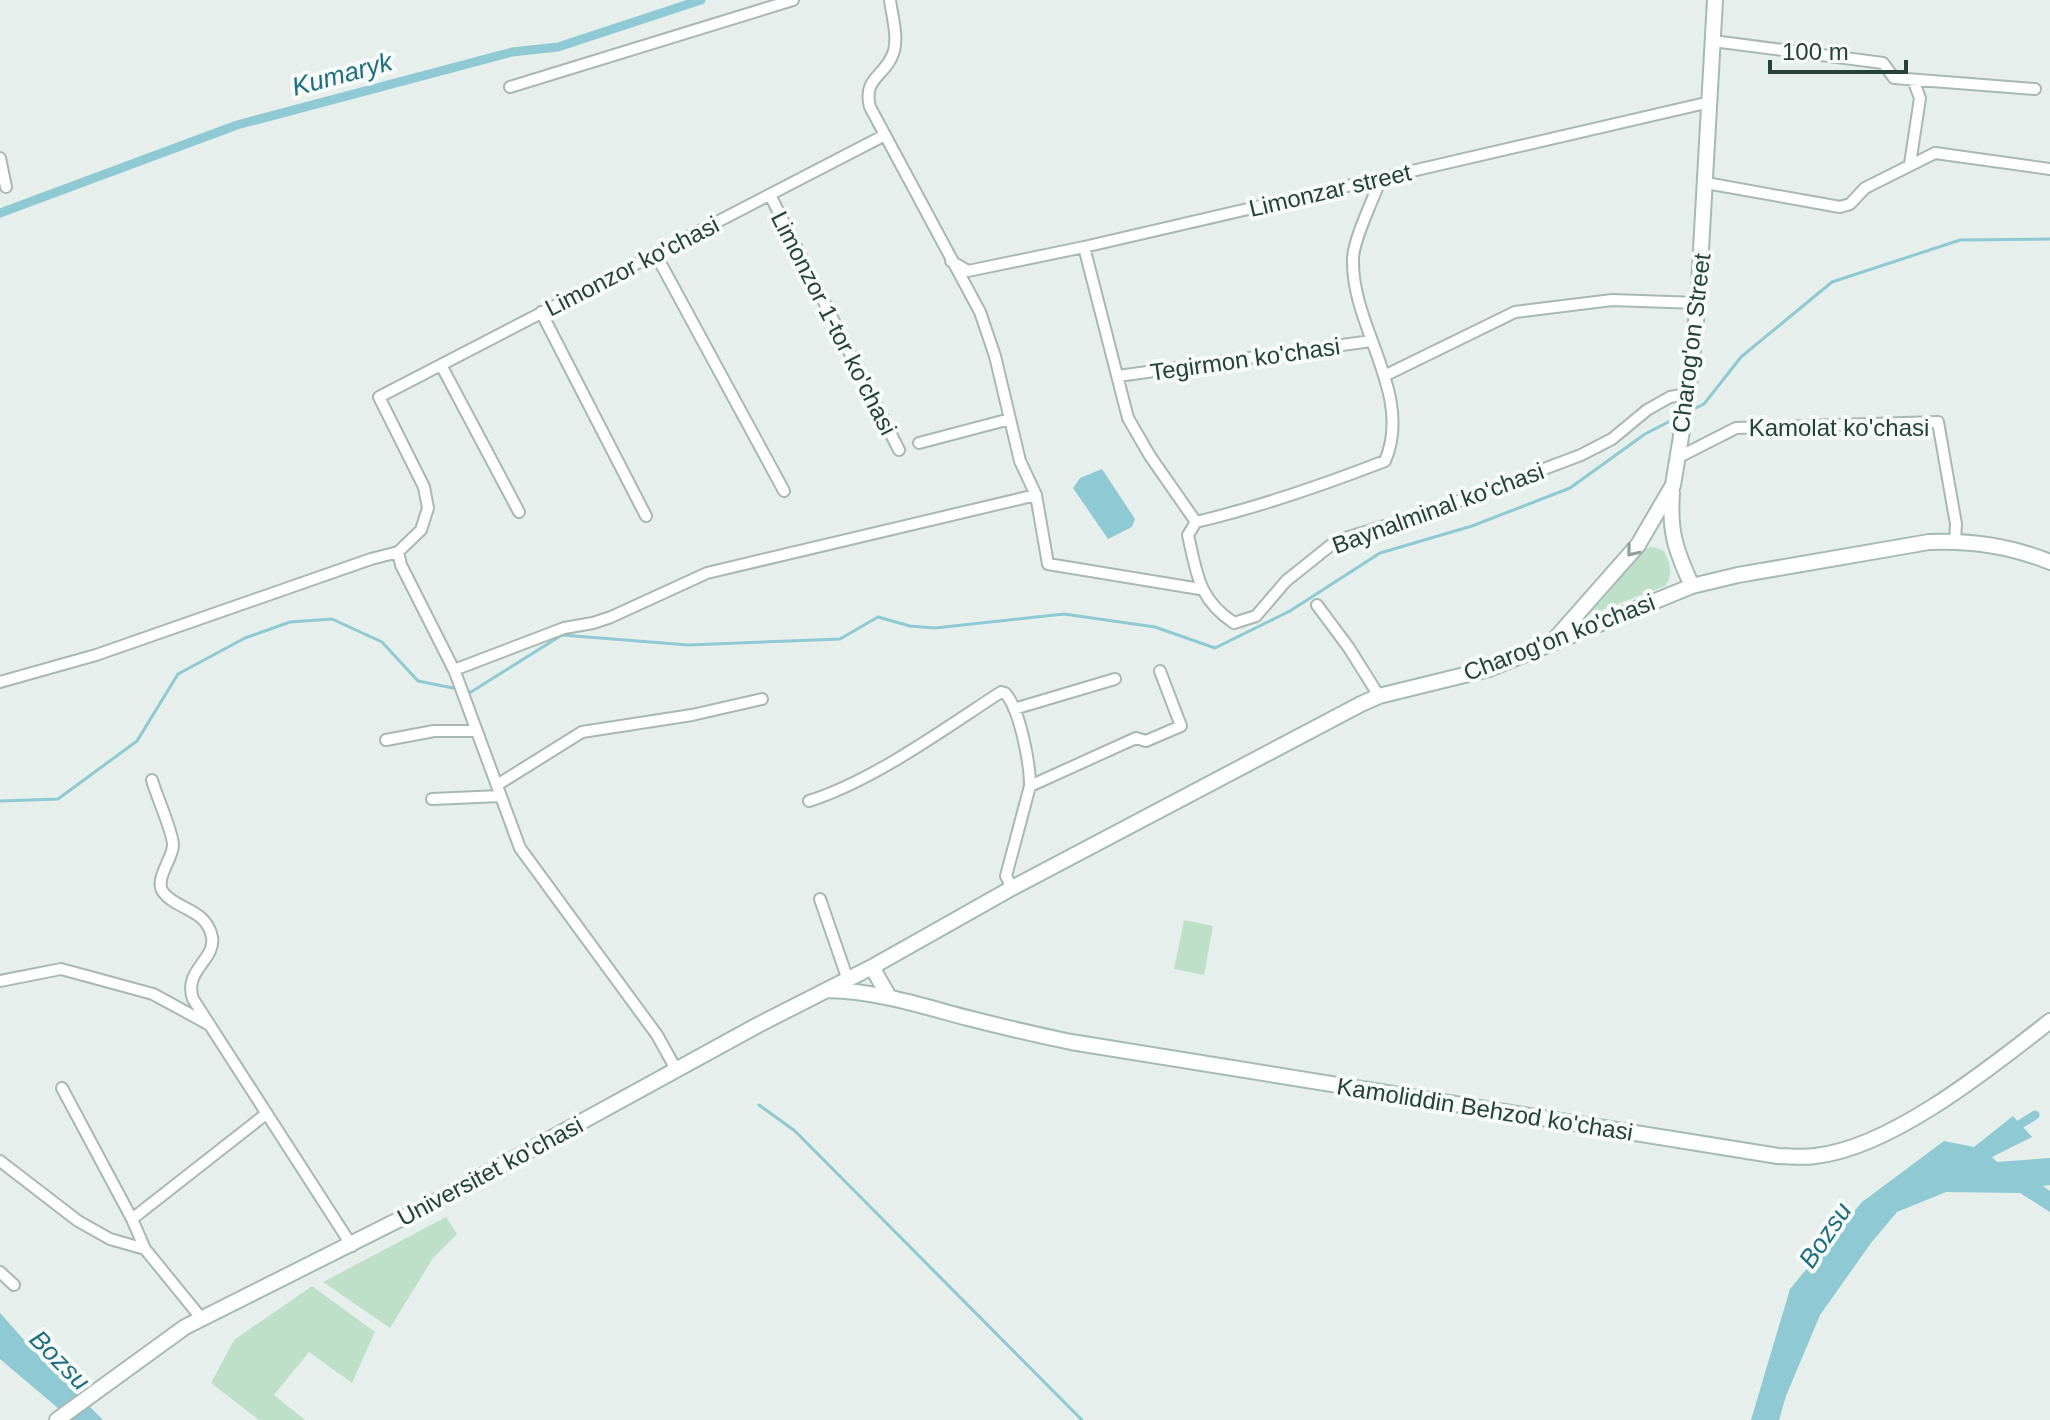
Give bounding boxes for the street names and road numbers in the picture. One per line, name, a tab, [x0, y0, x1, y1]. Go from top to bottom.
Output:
street label: Limonzar street	[1246, 158, 1414, 222]
street label: Limonzor 1-tor ko'chasi	[766, 207, 902, 439]
street label: Limonzor ko'chasi	[541, 211, 723, 321]
street label: Charog'on Street	[1667, 251, 1715, 434]
street label: Tegirmon ko'chasi	[1148, 332, 1342, 386]
street label: Kamolat ko'chasi	[1749, 414, 1929, 441]
street label: Baynalminal ko'chasi	[1328, 457, 1548, 559]
street label: Charog'on ko'chasi	[1460, 588, 1658, 686]
street label: Kamoliddin Behzod ko'chasi	[1335, 1072, 1635, 1146]
street label: Universitet ko'chasi	[393, 1111, 587, 1231]

